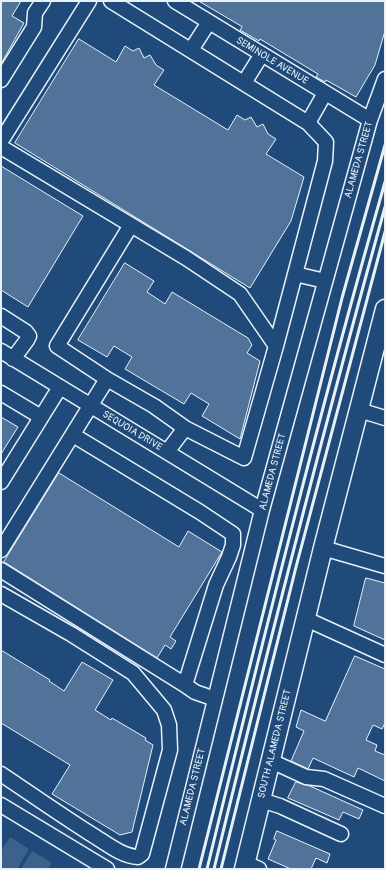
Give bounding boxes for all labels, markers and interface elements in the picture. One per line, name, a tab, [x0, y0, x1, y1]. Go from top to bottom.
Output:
street label: SEMINOLE AVENUE	[234, 35, 310, 87]
street label: ALAMEDA STREET	[342, 120, 376, 200]
street label: SEQUOIA DRIVE	[100, 408, 164, 454]
street label: ALAMEDA STREET	[257, 432, 289, 512]
street label: SOUTH ALAMEDA STREET	[256, 688, 294, 800]
street label: ALAMEDA STREET	[178, 747, 208, 827]

